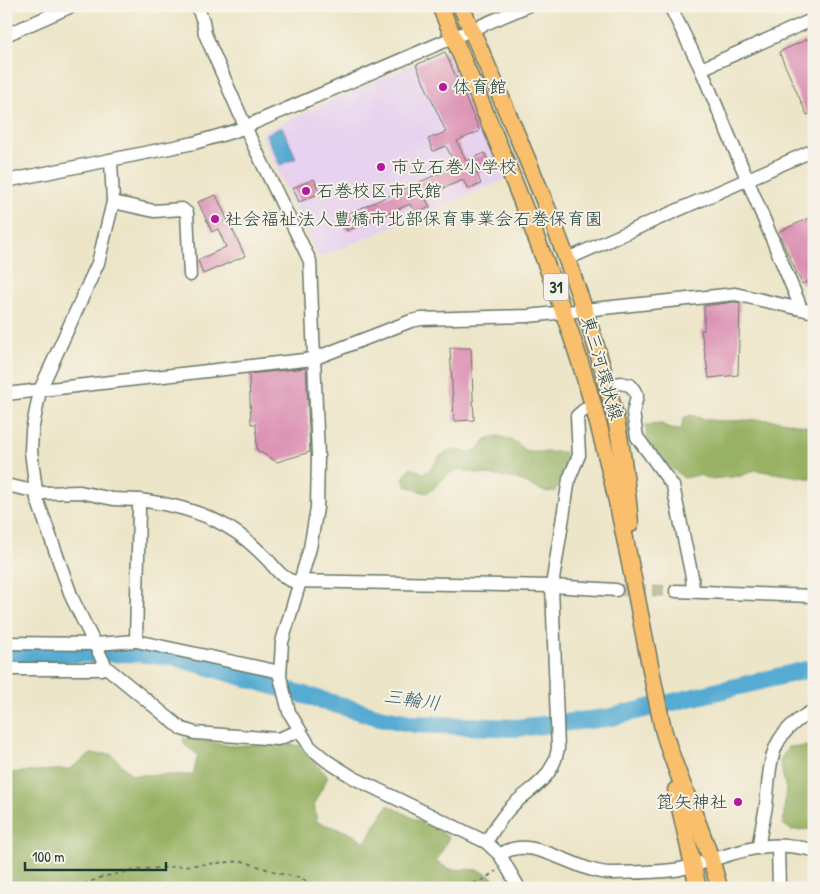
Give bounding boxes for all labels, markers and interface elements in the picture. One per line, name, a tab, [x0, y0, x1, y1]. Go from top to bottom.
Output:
place label: 体育館	[453, 74, 507, 99]
marker: 体育館	[437, 81, 449, 93]
place label: 市立石巻小学校	[391, 154, 517, 179]
marker: 市立石巻小学校	[375, 161, 387, 173]
place label: 石巻校区市民館	[316, 178, 442, 203]
marker: 石巻校区市民館	[300, 185, 312, 197]
place label: 社会福祉法人豊橋市北部保育事業会石巻保育園	[225, 206, 603, 231]
marker: 社会福祉法人豊橋市北部保育事業会石巻保育園	[209, 213, 221, 225]
road number: 31	[544, 274, 568, 300]
street label: 東三河環状線	[576, 313, 629, 423]
water label: 三輪川	[382, 682, 442, 716]
place label: 箆矢神社	[656, 789, 728, 814]
marker: 箆矢神社	[732, 796, 744, 808]
scale bar	[25, 839, 166, 871]
text: 100 m	[32, 846, 65, 867]

